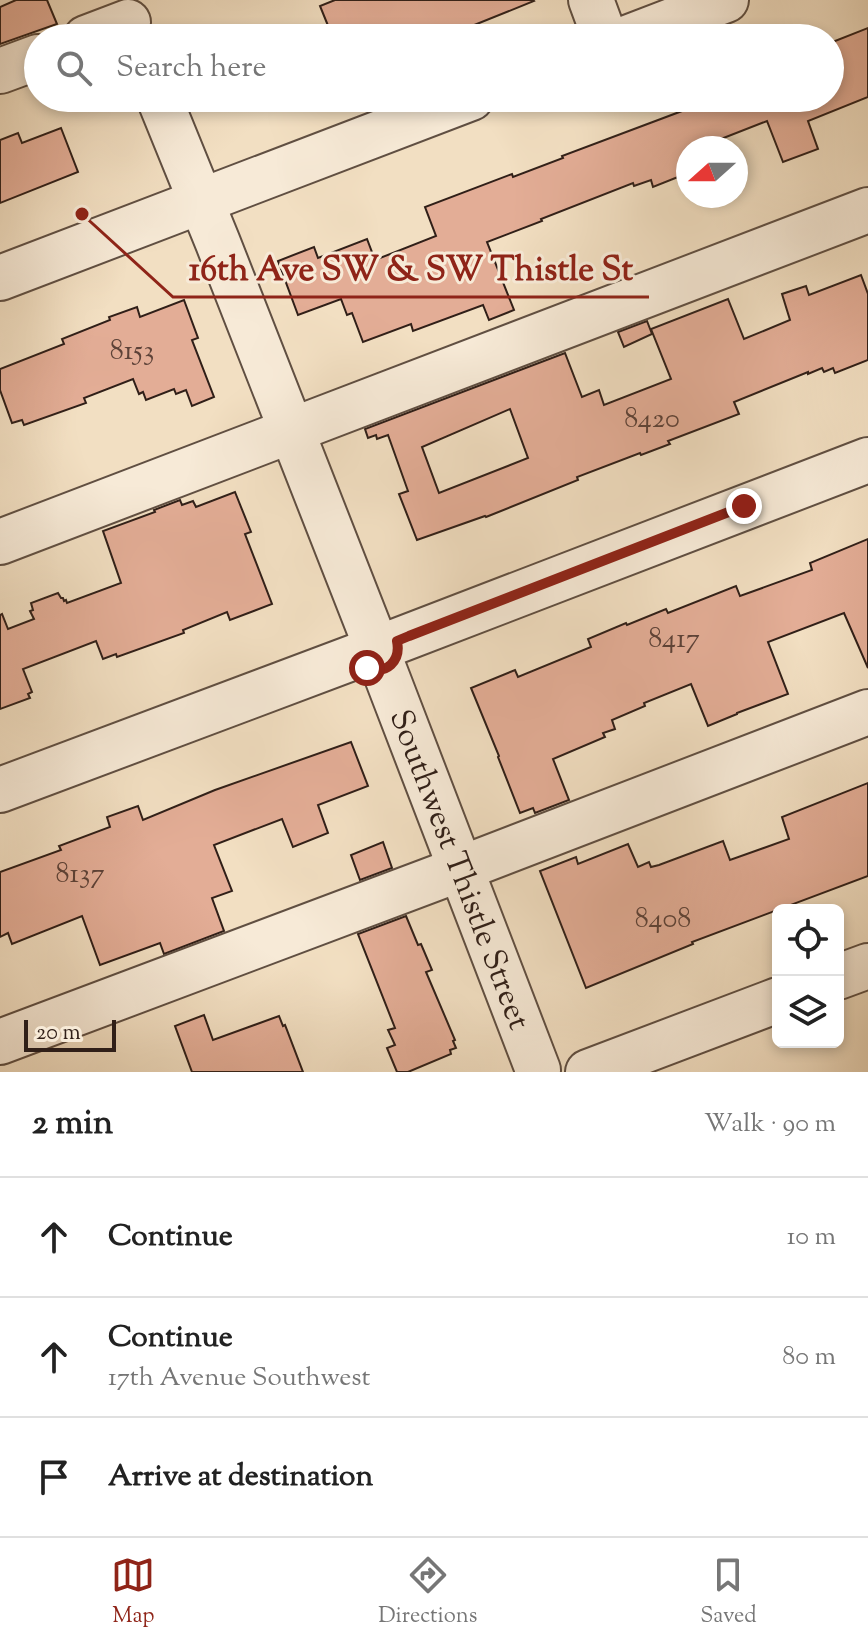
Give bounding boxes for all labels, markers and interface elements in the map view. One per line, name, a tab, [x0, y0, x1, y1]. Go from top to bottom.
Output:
search box	[24, 24, 844, 112]
icon: search	[52, 46, 96, 90]
text: Search here	[116, 47, 266, 90]
north arrow	[676, 136, 748, 208]
callout: 16th Ave SW & SW Thistle St	[173, 239, 649, 297]
text: 16th Ave SW & SW Thistle St	[189, 247, 634, 296]
house number: 8153	[110, 332, 154, 372]
house number: 8420	[624, 400, 680, 440]
route end	[726, 488, 762, 524]
house number: 8417	[648, 620, 700, 660]
route start	[349, 650, 385, 686]
street label: Southwest Thistle Street	[376, 703, 541, 1037]
house number: 8137	[56, 855, 104, 895]
house number: 8408	[635, 900, 691, 940]
map controls	[772, 904, 844, 1048]
button: locate	[772, 904, 844, 976]
button: layers	[772, 976, 844, 1048]
scale bar	[24, 1016, 116, 1052]
text: 20 m	[36, 1018, 81, 1050]
text: 2 min	[32, 1100, 113, 1149]
text: Walk · 90 m	[704, 1106, 836, 1143]
icon: ahead	[32, 1215, 76, 1259]
text: Continue	[108, 1216, 233, 1259]
text: 10 m	[787, 1219, 836, 1256]
text: Continue	[108, 1317, 233, 1360]
icon: ahead	[32, 1335, 76, 1379]
text: 80 m	[782, 1339, 836, 1376]
text: 17th Avenue Southwest	[108, 1360, 370, 1397]
icon: arrive	[32, 1455, 76, 1499]
text: Arrive at destination	[108, 1456, 373, 1499]
tab: Map	[111, 1553, 155, 1633]
tab: Directions	[378, 1553, 477, 1633]
tab: Saved	[700, 1553, 757, 1633]

